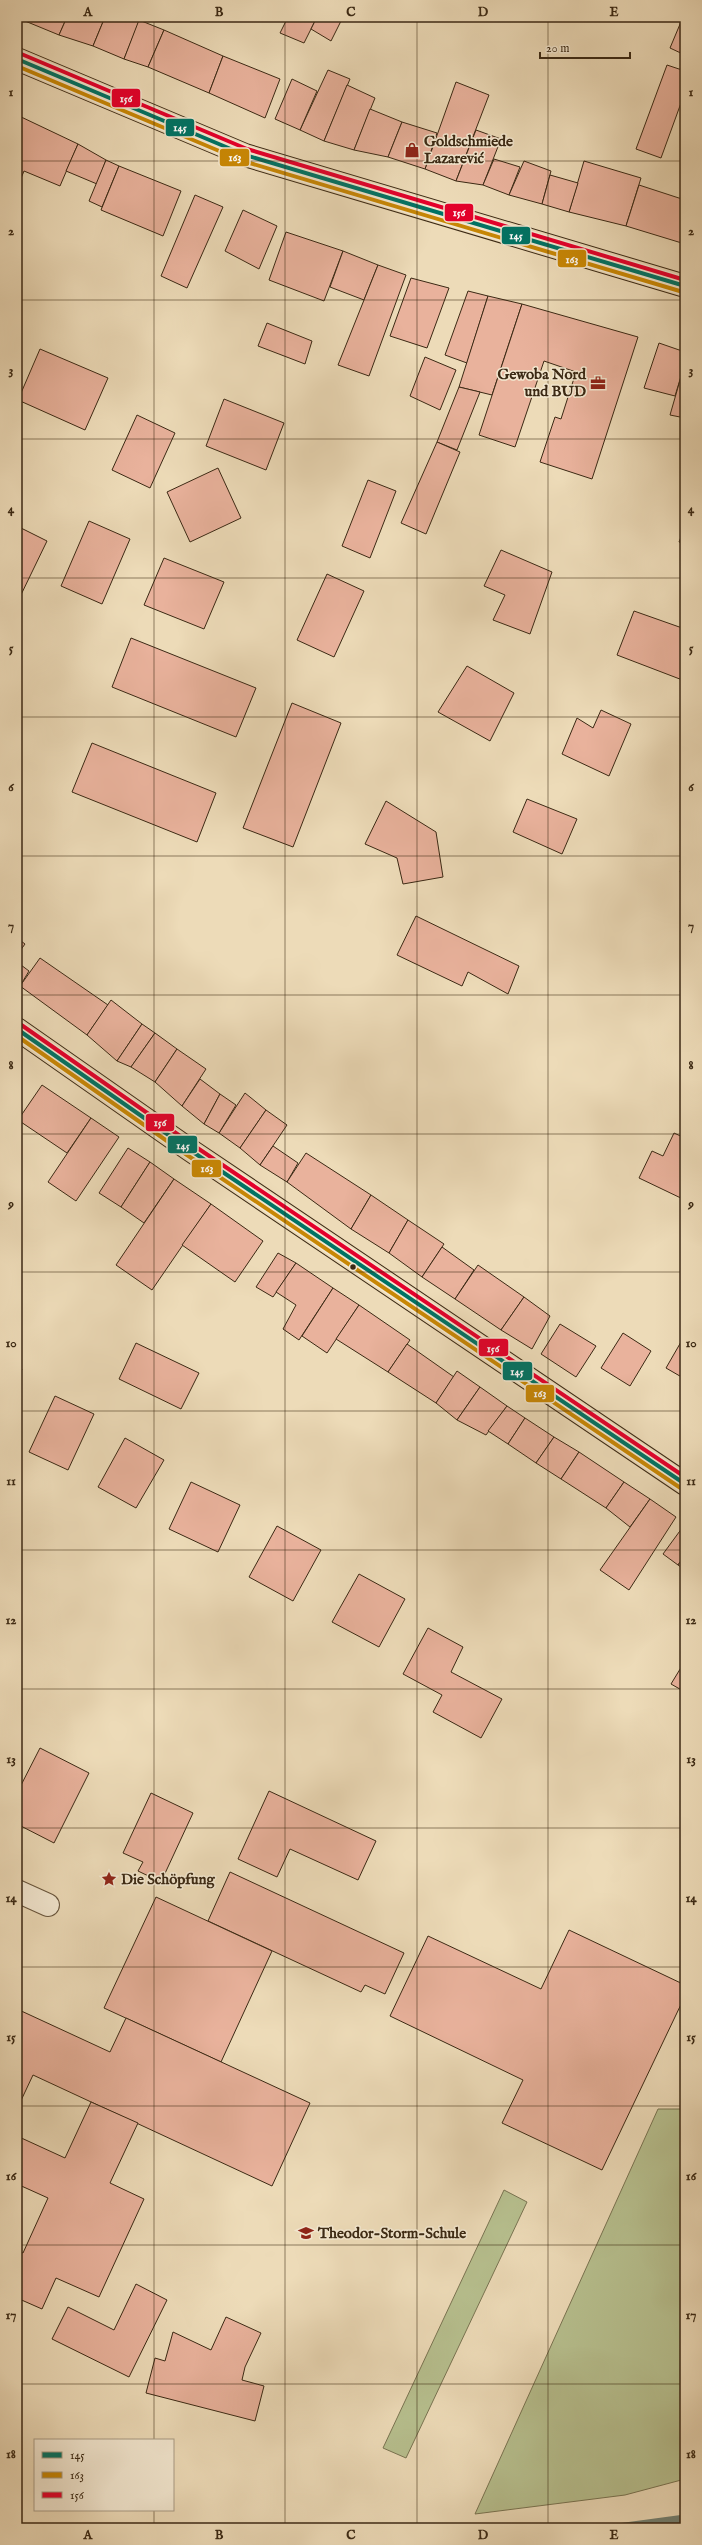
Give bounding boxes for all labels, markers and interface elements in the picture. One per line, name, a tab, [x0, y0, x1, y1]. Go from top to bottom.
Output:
text: A	[83, 4, 94, 21]
text: B	[215, 4, 224, 21]
text: C	[346, 4, 356, 21]
text: D	[478, 4, 489, 21]
text: E	[609, 4, 619, 21]
scale bar	[540, 34, 630, 60]
text: 20 m	[546, 41, 569, 56]
text: 1	[9, 84, 14, 101]
text: 1	[689, 84, 694, 101]
line badge: 156	[111, 88, 141, 108]
text: 156	[120, 92, 134, 106]
line badge: 145	[165, 118, 195, 137]
text: 145	[173, 121, 187, 135]
place label: Goldschmiede Lazarević	[424, 132, 513, 168]
shop icon: Goldschmiede Lazarević	[403, 141, 421, 159]
line badge: 163	[219, 148, 250, 167]
text: 163	[229, 151, 241, 165]
line badge: 156	[444, 203, 474, 222]
text: 156	[453, 206, 467, 220]
text: 2	[8, 223, 14, 240]
text: 2	[688, 223, 694, 240]
line badge: 145	[501, 226, 531, 245]
text: 145	[509, 229, 523, 243]
line badge: 163	[557, 249, 587, 268]
text: 163	[566, 253, 578, 267]
text: 3	[9, 362, 14, 379]
text: 3	[689, 362, 694, 379]
place label: Gewoba Nord und BUD	[497, 365, 587, 401]
office icon: Gewoba Nord und BUD	[589, 374, 607, 392]
text: 4	[8, 501, 15, 518]
text: 4	[688, 501, 695, 518]
text: 5	[9, 640, 14, 657]
text: 5	[689, 640, 694, 657]
text: 6	[8, 779, 14, 796]
text: 6	[688, 779, 694, 796]
text: 7	[8, 918, 14, 935]
text: 7	[688, 918, 694, 935]
text: 8	[8, 1057, 14, 1074]
text: 8	[688, 1057, 694, 1074]
line badge: 156	[145, 1113, 175, 1132]
text: 156	[154, 1116, 168, 1130]
line badge: 145	[167, 1135, 198, 1154]
text: 145	[176, 1139, 190, 1153]
line badge: 163	[191, 1159, 222, 1178]
text: 163	[201, 1162, 213, 1176]
text: 9	[7, 1196, 14, 1213]
text: 9	[687, 1196, 694, 1213]
unlabelled marker	[348, 1262, 358, 1272]
text: 10	[5, 1335, 17, 1352]
text: 10	[685, 1335, 697, 1352]
line badge: 156	[478, 1338, 509, 1357]
text: 156	[487, 1342, 501, 1356]
line badge: 145	[502, 1361, 533, 1381]
text: 145	[510, 1365, 524, 1379]
line badge: 163	[525, 1384, 555, 1403]
text: 163	[534, 1387, 546, 1401]
text: 11	[6, 1473, 16, 1490]
text: 11	[686, 1473, 696, 1490]
text: 12	[6, 1612, 16, 1629]
text: 12	[686, 1612, 696, 1629]
text: 13	[6, 1751, 16, 1768]
text: 13	[686, 1751, 696, 1768]
place icon: Die Schöpfung	[100, 1870, 118, 1888]
place label: Die Schöpfung	[121, 1870, 216, 1889]
text: 14	[5, 1890, 17, 1907]
text: 14	[685, 1890, 697, 1907]
text: 15	[6, 2029, 16, 2046]
text: 15	[686, 2029, 696, 2046]
text: 16	[6, 2168, 17, 2185]
text: 16	[686, 2168, 697, 2185]
school or university icon: Theodor-Storm-Schule	[297, 2224, 315, 2242]
place label: Theodor-Storm-Schule	[317, 2224, 466, 2243]
text: 17	[6, 2307, 16, 2324]
text: 17	[686, 2307, 696, 2324]
legend	[34, 2439, 174, 2511]
text: 18	[6, 2446, 16, 2463]
text: 18	[686, 2446, 696, 2463]
text: 145	[70, 2448, 85, 2463]
text: 163	[70, 2468, 84, 2483]
text: 156	[70, 2488, 85, 2503]
text: A	[83, 2527, 94, 2544]
text: B	[215, 2527, 224, 2544]
text: C	[346, 2527, 356, 2544]
text: D	[478, 2527, 489, 2544]
text: E	[609, 2527, 619, 2544]

